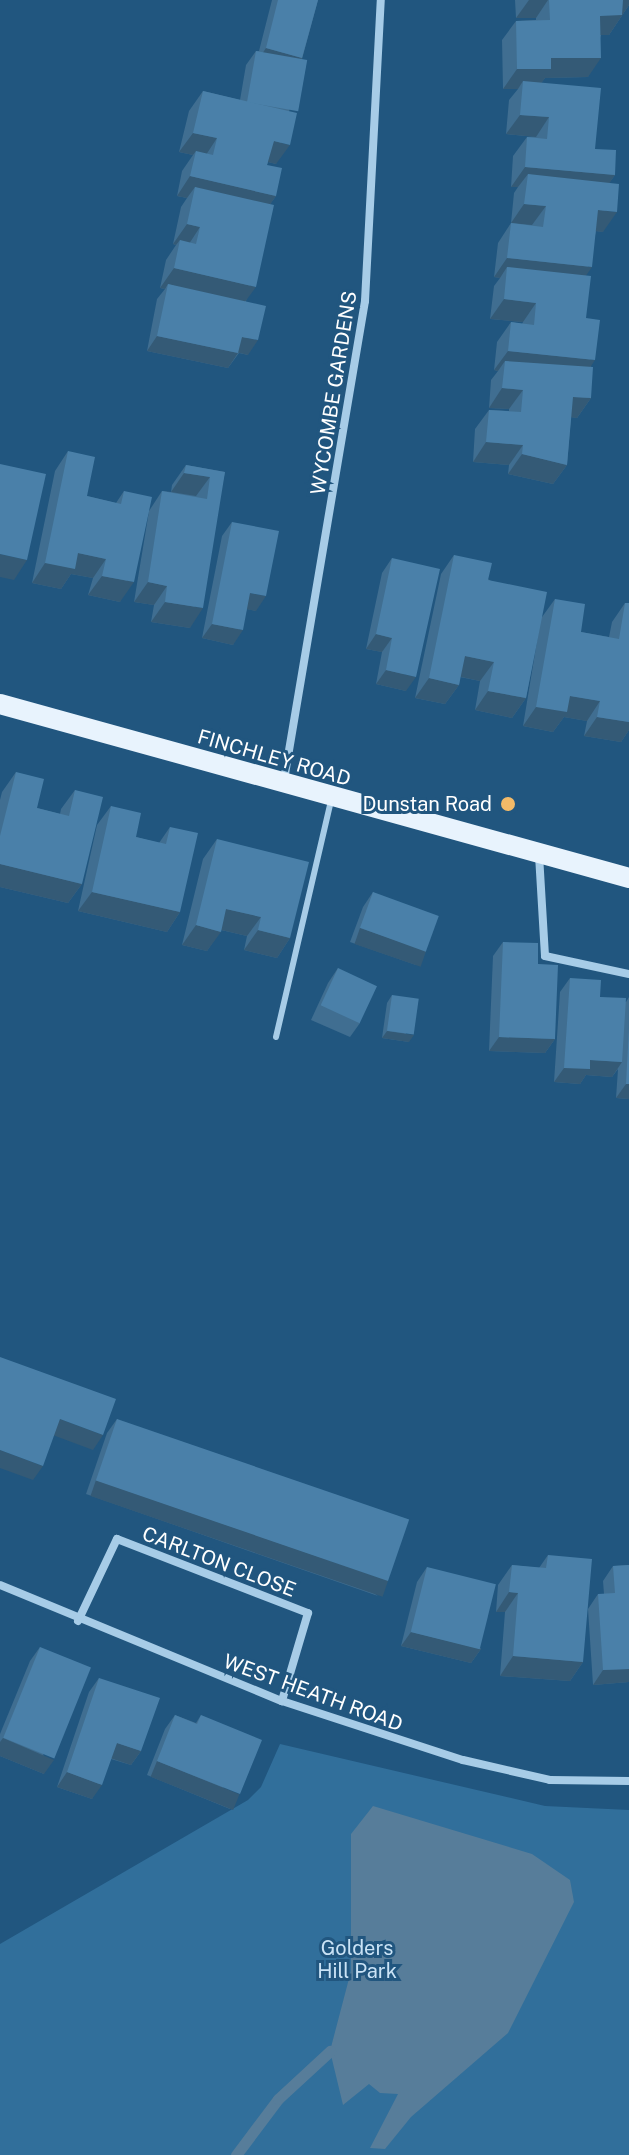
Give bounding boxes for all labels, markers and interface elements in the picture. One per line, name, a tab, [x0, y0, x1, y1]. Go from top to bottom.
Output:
street label: WYCOMBE GARDENS	[306, 289, 362, 497]
street label: FINCHLEY ROAD	[195, 725, 353, 791]
place label: Dunstan Road	[363, 792, 492, 816]
marker: Dunstan Road	[499, 795, 517, 813]
street label: CARLTON CLOSE	[139, 1522, 299, 1602]
street label: WEST HEATH ROAD	[220, 1649, 406, 1737]
park label: Golders Hill Park	[317, 1937, 397, 1984]

